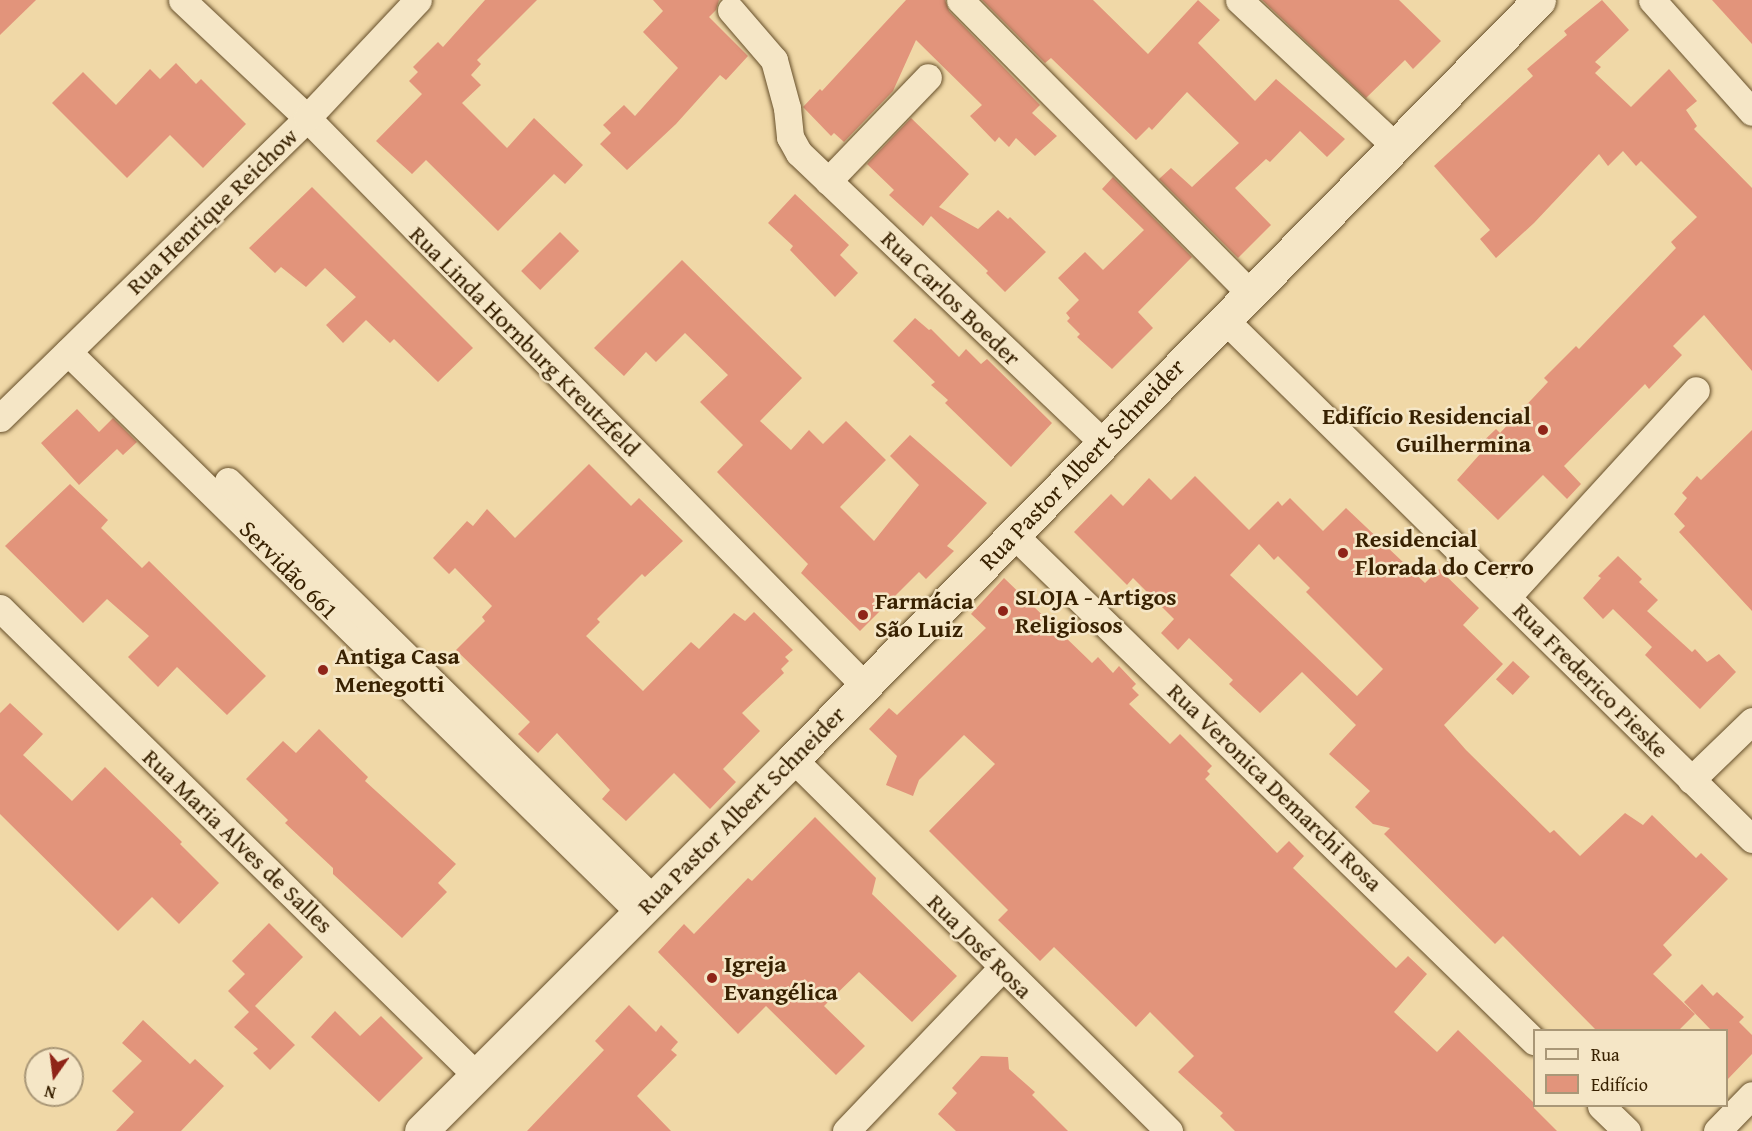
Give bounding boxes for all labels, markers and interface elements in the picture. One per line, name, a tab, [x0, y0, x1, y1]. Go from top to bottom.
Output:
street label: Rua Henrique Reichow	[120, 122, 304, 300]
street label: Rua Linda Hornburg Kreutzfeld	[404, 220, 646, 462]
street label: Rua Carlos Boeder	[875, 224, 1027, 372]
street label: Rua Pastor Albert Schneider	[973, 352, 1191, 576]
place label: Edifício Residencial Guilhermina	[1322, 402, 1531, 458]
marker: Edifício Residencial Guilhermina	[1536, 423, 1550, 437]
street label: Servidão 661	[234, 515, 344, 625]
place label: Residencial Florada do Cerro	[1355, 525, 1534, 581]
marker: Residencial Florada do Cerro	[1336, 546, 1350, 560]
place label: SLOJA - Artigos Religiosos	[1015, 583, 1177, 639]
place label: Farmácia São Luiz	[875, 587, 973, 643]
street label: Rua Frederico Pieske	[1507, 596, 1675, 764]
marker: SLOJA - Artigos Religiosos	[996, 604, 1010, 618]
marker: Farmácia São Luiz	[856, 608, 870, 622]
place label: Antiga Casa Menegotti	[335, 642, 460, 698]
marker: Antiga Casa Menegotti	[316, 663, 330, 677]
street label: Rua Veronica Demarchi Rosa	[1162, 677, 1388, 897]
street label: Rua Pastor Albert Schneider	[631, 700, 851, 920]
street label: Rua Maria Alves de Salles	[137, 743, 339, 939]
street label: Rua José Rosa	[922, 888, 1038, 1004]
place label: Igreja Evangélica	[724, 950, 838, 1006]
marker: Igreja Evangélica	[705, 971, 719, 985]
legend	[1533, 1029, 1728, 1107]
text: Rua	[1591, 1041, 1620, 1068]
north arrow	[24, 1047, 84, 1107]
text: Edifício	[1591, 1071, 1648, 1098]
text: N	[42, 1080, 58, 1105]

